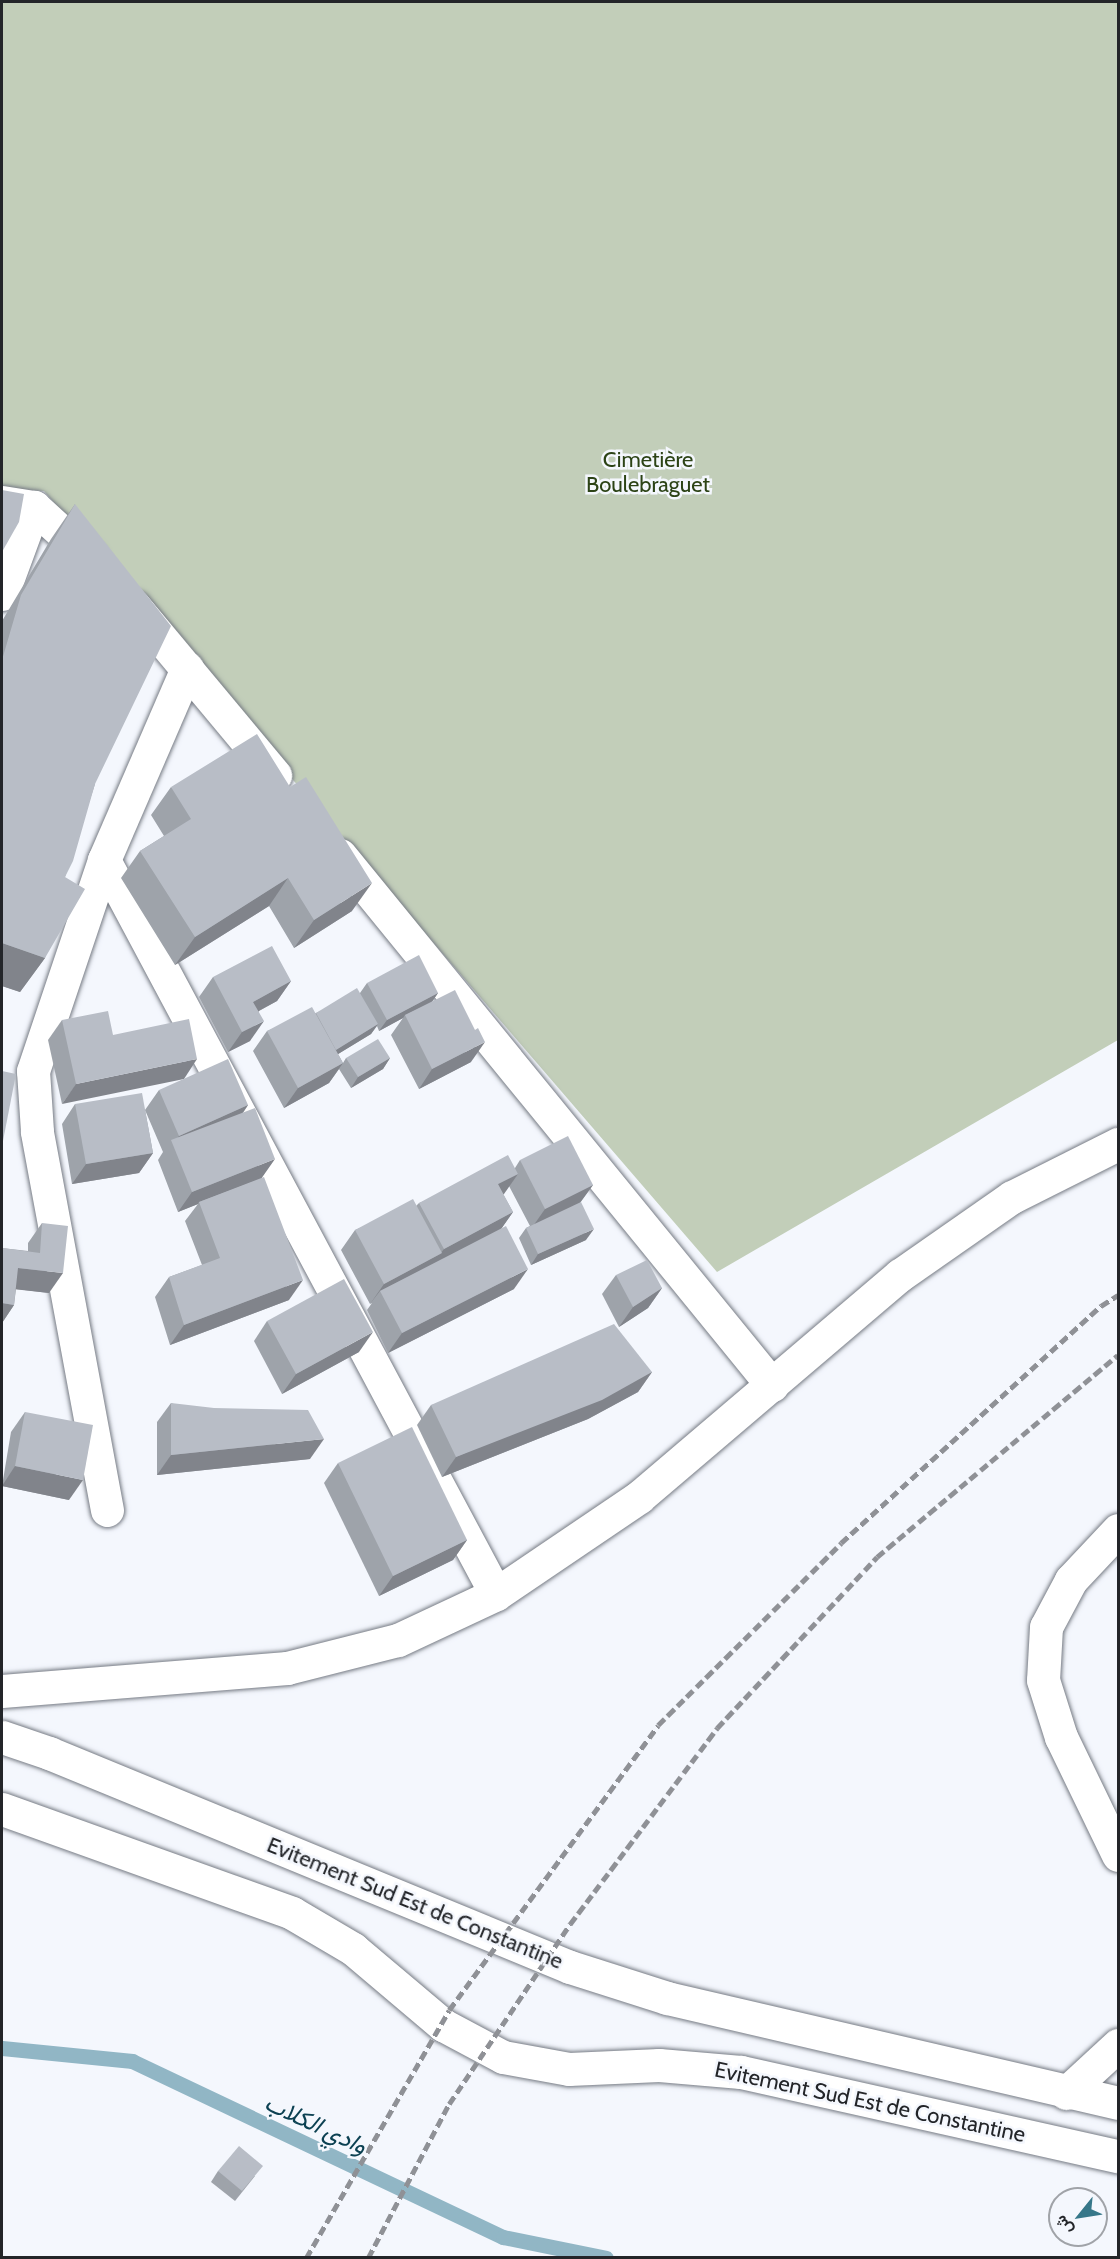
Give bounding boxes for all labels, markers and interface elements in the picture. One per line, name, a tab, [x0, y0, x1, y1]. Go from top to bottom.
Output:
park label: Cimetière Boulebraguet	[586, 446, 710, 498]
street label: Evitement Sud Est de Constantine	[263, 1831, 567, 1975]
street label: Evitement Sud Est de Constantine	[712, 2056, 1028, 2148]
water label: وادي الكلاب	[260, 2088, 372, 2160]
north arrow	[1048, 2187, 1108, 2247]
text: ش	[1051, 2212, 1077, 2238]

